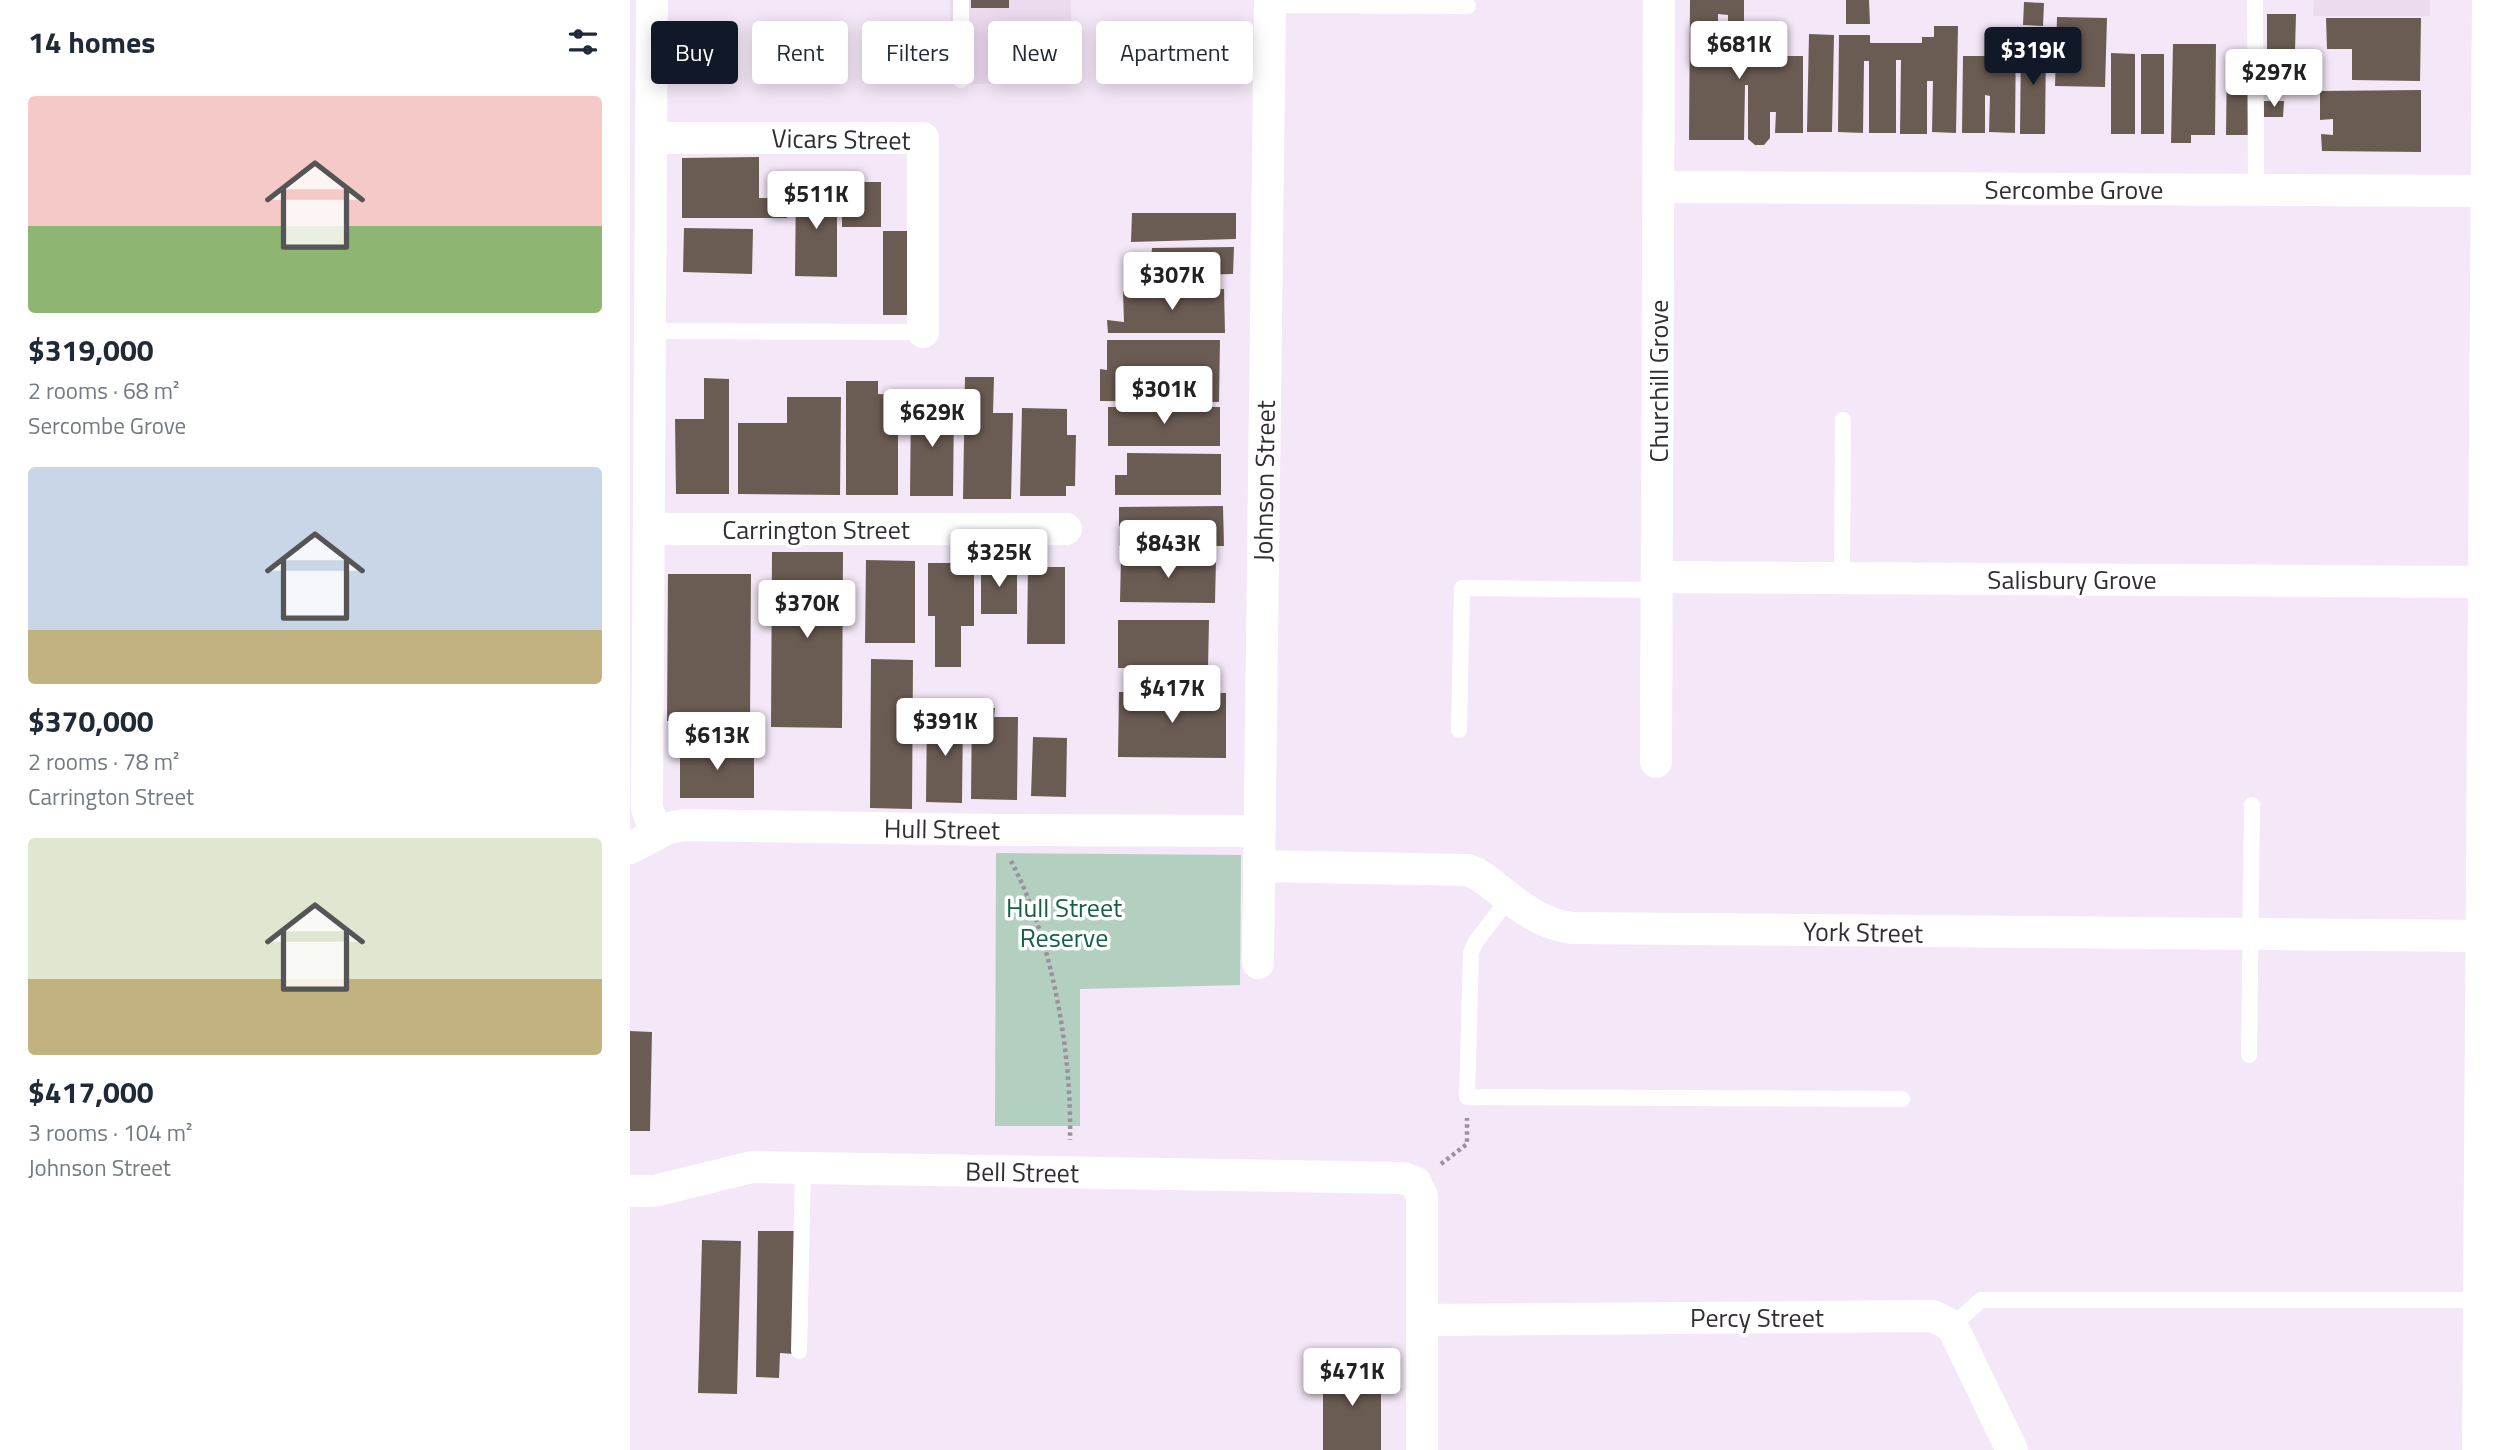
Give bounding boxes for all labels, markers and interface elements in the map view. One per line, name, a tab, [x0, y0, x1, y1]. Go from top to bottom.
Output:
text: 14 homes	[28, 19, 155, 65]
chip: Buy	[651, 21, 738, 84]
chip: Rent	[752, 21, 848, 84]
chip: Filters	[862, 21, 974, 84]
chip: New	[988, 21, 1082, 84]
chip: Apartment	[1096, 21, 1253, 84]
pin: $681K	[1690, 22, 1788, 81]
icon: filters	[564, 23, 602, 61]
text: $681K	[1706, 26, 1772, 61]
pin: $319K	[1984, 28, 2082, 87]
text: $319K	[2000, 32, 2066, 67]
pin: $297K	[2225, 50, 2323, 109]
text: $297K	[2241, 54, 2307, 89]
street label: Vicars Street	[771, 118, 911, 160]
icon: home	[252, 142, 378, 268]
street label: Sercombe Grove	[1985, 170, 2163, 209]
pin: $511K	[767, 172, 865, 231]
text: $511K	[783, 176, 849, 211]
pin: $307K	[1123, 252, 1221, 312]
text: $307K	[1139, 257, 1205, 292]
street label: Churchill Grove	[1639, 299, 1678, 463]
text: $319,000	[28, 327, 154, 373]
pin: $301K	[1115, 366, 1213, 426]
text: $301K	[1131, 371, 1197, 406]
text: 2 rooms · 68 m²	[28, 373, 179, 408]
pin: $629K	[883, 390, 981, 449]
text: $629K	[899, 394, 965, 429]
street label: Johnson Street	[1243, 400, 1285, 562]
text: Sercombe Grove	[28, 408, 186, 443]
street label: Carrington Street	[722, 510, 910, 549]
icon: home	[252, 513, 378, 639]
pin: $843K	[1119, 520, 1217, 580]
text: $843K	[1135, 525, 1201, 560]
pin: $325K	[950, 530, 1048, 589]
text: $325K	[966, 534, 1032, 569]
street label: Salisbury Grove	[1987, 560, 2157, 599]
pin: $370K	[758, 580, 856, 640]
text: $370K	[774, 585, 840, 620]
pin: $417K	[1123, 666, 1221, 725]
text: $417K	[1139, 670, 1205, 705]
text: $370,000	[28, 698, 154, 744]
pin: $391K	[896, 698, 994, 758]
text: $391K	[912, 703, 978, 738]
pin: $613K	[668, 712, 766, 772]
text: $613K	[684, 717, 750, 752]
text: 2 rooms · 78 m²	[28, 744, 179, 779]
text: Carrington Street	[28, 779, 194, 814]
street label: Hull Street	[884, 808, 1000, 850]
icon: home	[252, 884, 378, 1010]
park label: Hull Street Reserve	[1006, 888, 1122, 957]
street label: York Street	[1803, 911, 1923, 953]
text: $417,000	[28, 1069, 154, 1115]
text: 3 rooms · 104 m²	[28, 1115, 192, 1150]
text: Johnson Street	[28, 1150, 171, 1185]
street label: Bell Street	[965, 1152, 1079, 1192]
street label: Percy Street	[1690, 1298, 1824, 1337]
pin: $471K	[1303, 1348, 1401, 1408]
text: $471K	[1319, 1353, 1385, 1388]

